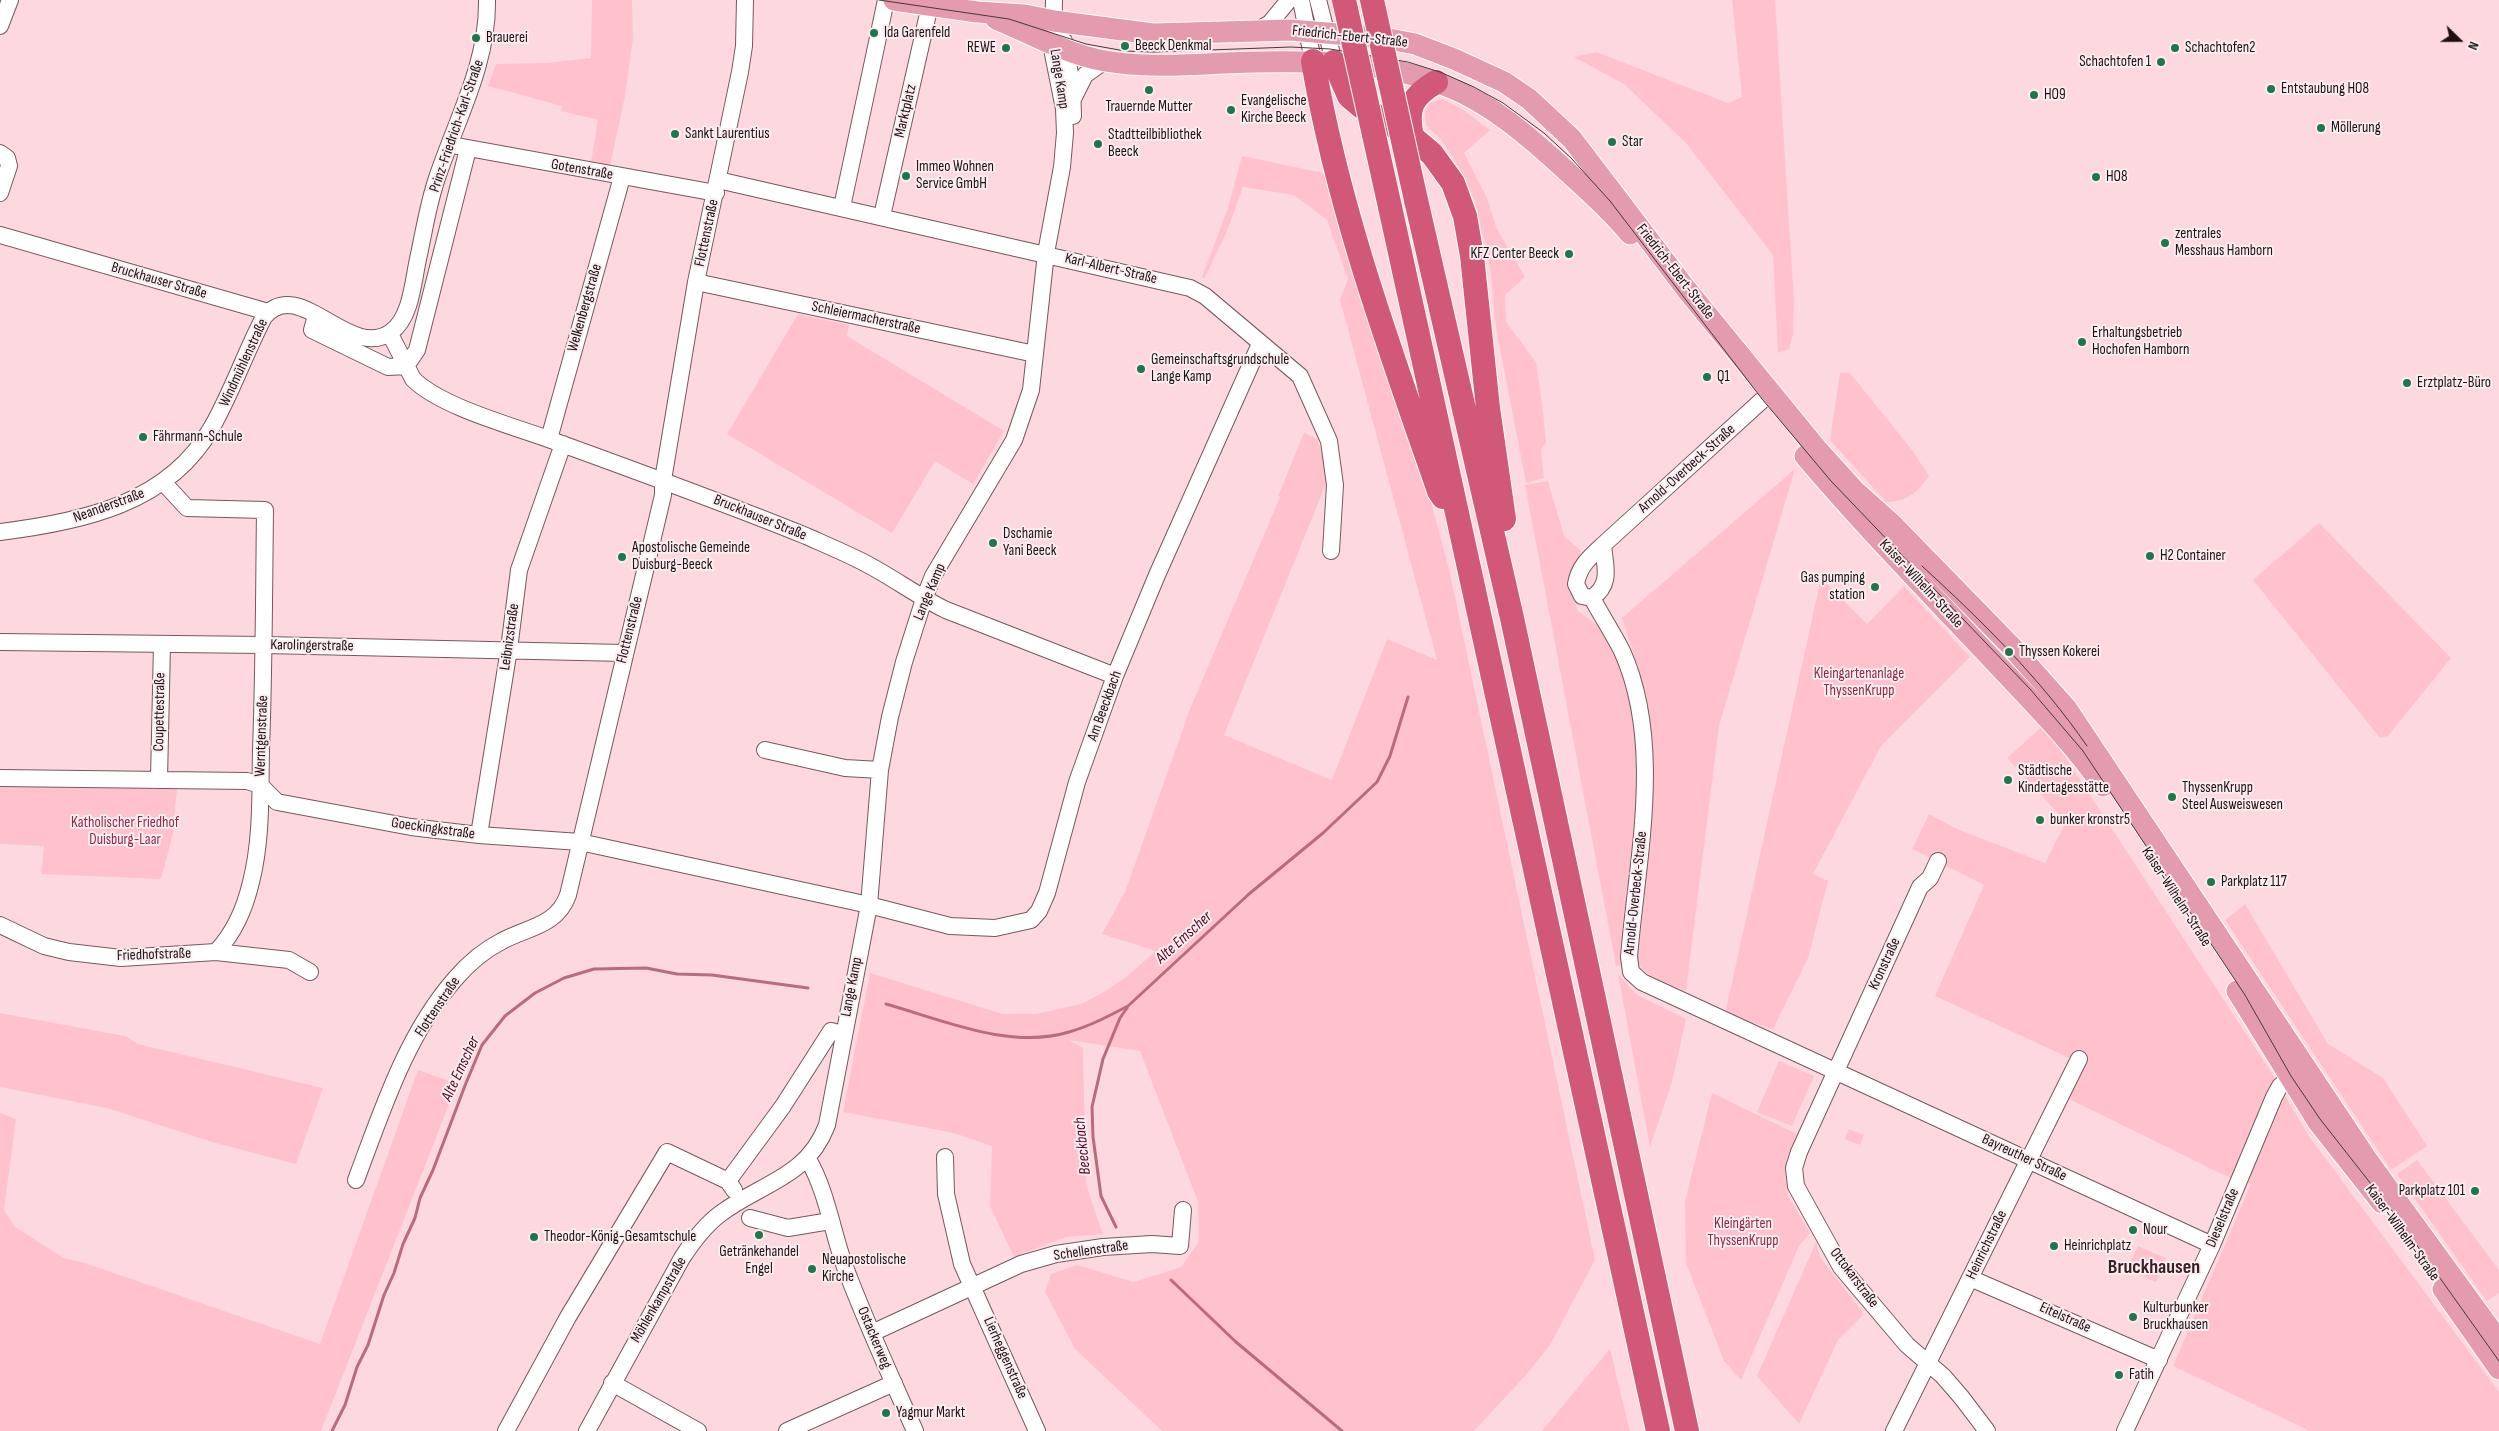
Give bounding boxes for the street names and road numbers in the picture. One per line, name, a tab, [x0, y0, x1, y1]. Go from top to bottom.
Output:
street label: Friedrich-Ebert-Straße	[1291, 22, 1409, 52]
street label: Lange Kamp	[1045, 48, 1073, 110]
street label: Prinz-Friedrich-Karl-Straße	[426, 57, 488, 195]
street label: Marktplatz	[891, 83, 921, 139]
street label: Gotenstraße	[550, 156, 614, 184]
street label: Flottenstraße	[691, 198, 723, 268]
street label: Friedrich-Ebert-Straße	[1632, 221, 1718, 323]
street label: Karl-Albert-Straße	[1063, 250, 1159, 288]
street label: Bruckhauser Straße	[109, 259, 209, 303]
street label: Welkenbergstraße	[564, 262, 606, 354]
street label: Schleiermacherstraße	[810, 298, 922, 338]
street label: Windmühlenstraße	[216, 316, 272, 410]
street label: Arnold-Overbeck-Straße	[1635, 421, 1739, 517]
street label: Neanderstraße	[71, 485, 147, 527]
street label: Bruckhauser Straße	[711, 491, 809, 545]
street label: Kaiser-Wilhelm-Straße	[1875, 536, 1967, 632]
street label: Lange Kamp	[910, 561, 950, 623]
street label: Flottenstraße	[613, 595, 647, 665]
street label: Leibnizstraße	[496, 602, 524, 672]
street label: Karolingerstraße	[270, 636, 354, 656]
street label: Am Beeckbach	[1084, 668, 1126, 744]
street label: Coupettestraße	[150, 672, 170, 752]
street label: Werntgenstraße	[252, 695, 272, 777]
street label: Goeckingkstraße	[390, 814, 476, 844]
street label: Arnold-Overbeck-Straße	[1621, 830, 1651, 956]
street label: Kaiser-Wilhelm-Straße	[2137, 844, 2215, 950]
street label: Kronstraße	[1865, 935, 1905, 993]
street label: Friedhofstraße	[117, 945, 191, 965]
street label: Lange Kamp	[837, 956, 867, 1018]
street label: Flottenstraße	[411, 974, 465, 1040]
street label: Bayreuther Straße	[1979, 1131, 2069, 1185]
street label: Kaiser-Wilhelm-Straße	[2361, 1181, 2443, 1285]
street label: Dieselstraße	[2202, 1186, 2244, 1250]
street label: Heinrichstraße	[1963, 1208, 2011, 1282]
street label: Schellenstraße	[1053, 1237, 1129, 1265]
street label: Ottokarstraße	[1826, 1244, 1882, 1312]
street label: Möhlenkampstraße	[627, 1254, 691, 1346]
street label: Eitelstraße	[2037, 1299, 2093, 1337]
street label: Ostackerweg	[853, 1304, 895, 1372]
street label: Lierheggenstraße	[979, 1314, 1031, 1402]

